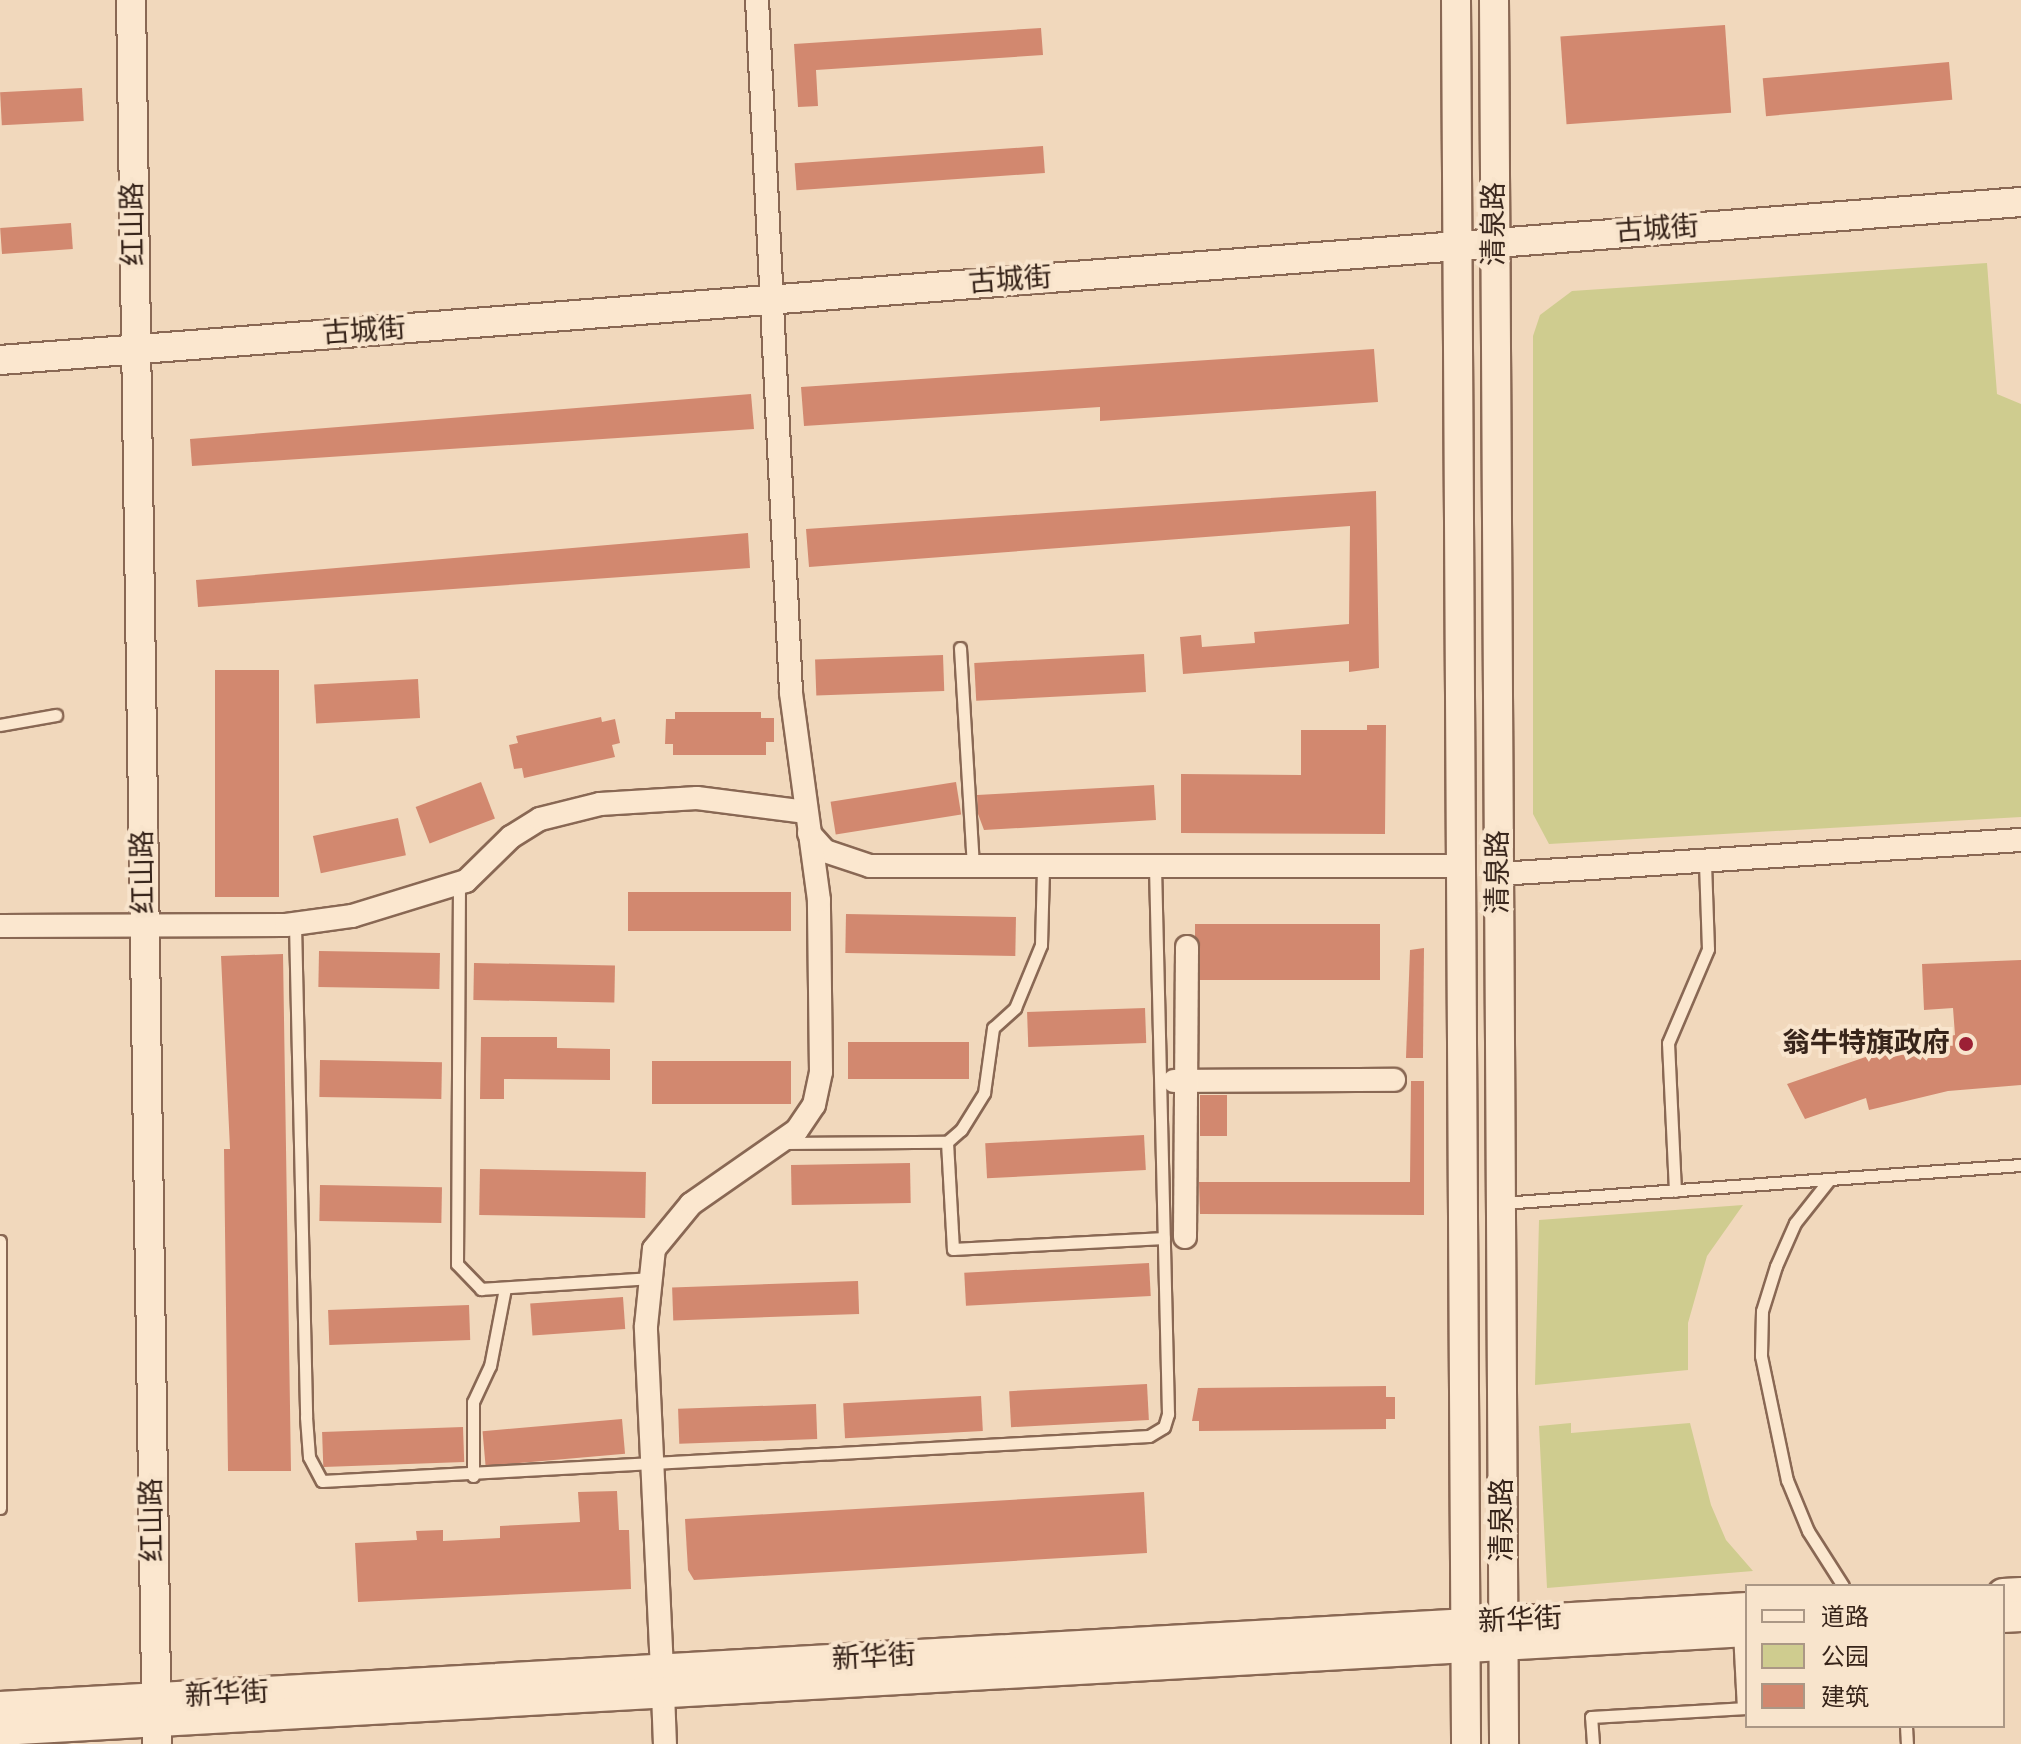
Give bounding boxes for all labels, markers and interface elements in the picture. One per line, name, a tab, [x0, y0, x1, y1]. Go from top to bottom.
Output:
street label: 红山路	[116, 182, 152, 266]
street label: 清泉路	[1478, 182, 1512, 266]
street label: 古城街	[1614, 210, 1700, 250]
street label: 古城街	[967, 261, 1053, 301]
street label: 古城街	[321, 312, 407, 352]
street label: 红山路	[126, 830, 162, 914]
street label: 清泉路	[1482, 830, 1516, 914]
place label: 翁牛特旗政府	[1782, 1027, 1950, 1061]
marker: 翁牛特旗政府	[1957, 1035, 1975, 1053]
street label: 红山路	[135, 1478, 171, 1562]
street label: 清泉路	[1486, 1478, 1520, 1562]
legend	[1745, 1584, 2005, 1728]
text: 道路	[1821, 1600, 1869, 1636]
street label: 新华街	[1477, 1602, 1563, 1640]
street label: 新华街	[831, 1639, 917, 1677]
text: 公园	[1821, 1640, 1869, 1676]
street label: 新华街	[184, 1676, 270, 1714]
text: 建筑	[1821, 1680, 1869, 1716]

